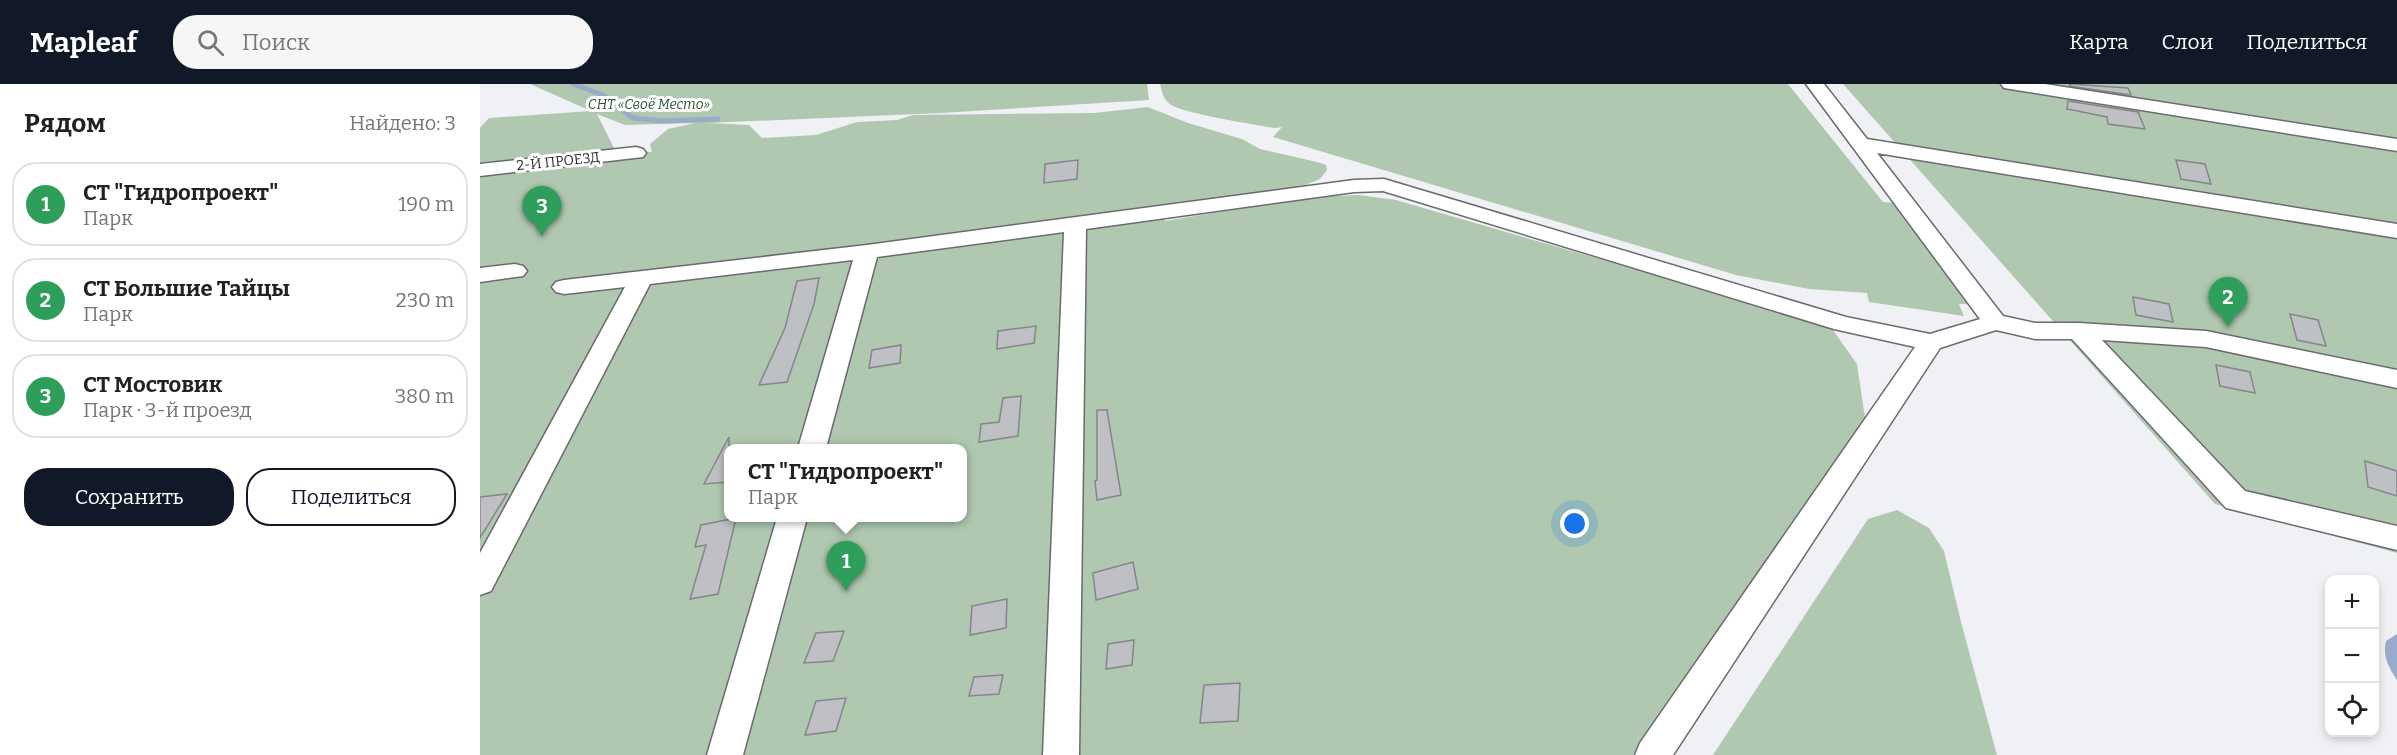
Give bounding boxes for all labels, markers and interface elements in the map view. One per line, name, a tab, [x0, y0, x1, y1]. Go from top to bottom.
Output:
search box	[173, 15, 593, 69]
text: Mapleaf	[30, 26, 137, 59]
icon: search	[194, 26, 227, 59]
text: Поиск	[242, 29, 310, 56]
text: Карта	[2069, 29, 2128, 55]
text: Слои	[2161, 29, 2213, 55]
text: Поделиться	[2246, 29, 2367, 55]
park label: СНТ «Своё Место»	[588, 96, 710, 113]
text: Рядом	[24, 108, 106, 139]
text: Найдено: 3	[349, 111, 456, 135]
street label: 2-Й ПРОЕЗД	[515, 148, 601, 174]
text: СТ "Гидропроект"	[83, 179, 278, 206]
pin: 3	[522, 186, 562, 236]
text: 1	[41, 192, 50, 216]
text: 190 m	[398, 192, 454, 216]
text: Парк	[83, 206, 133, 230]
text: СТ Большие Тайцы	[83, 275, 290, 302]
pin: 2	[2208, 278, 2248, 327]
text: 2	[40, 288, 51, 312]
text: 230 m	[396, 288, 454, 312]
text: Парк	[83, 302, 133, 326]
text: СТ Мостовик	[83, 371, 222, 398]
text: 3	[40, 384, 51, 408]
text: 380 m	[395, 384, 454, 408]
text: Парк · 3-й проезд	[83, 398, 252, 422]
popup	[724, 444, 967, 522]
text: СТ "Гидропроект"	[748, 458, 943, 485]
button: Сохранить	[24, 468, 234, 526]
button: Поделиться	[246, 468, 456, 526]
text: Парк	[748, 485, 798, 509]
your location	[1560, 509, 1589, 538]
pin: 1	[826, 542, 866, 591]
map controls	[2325, 575, 2379, 737]
button: +	[2325, 575, 2379, 629]
button: −	[2325, 629, 2379, 683]
button: locate	[2325, 683, 2379, 737]

